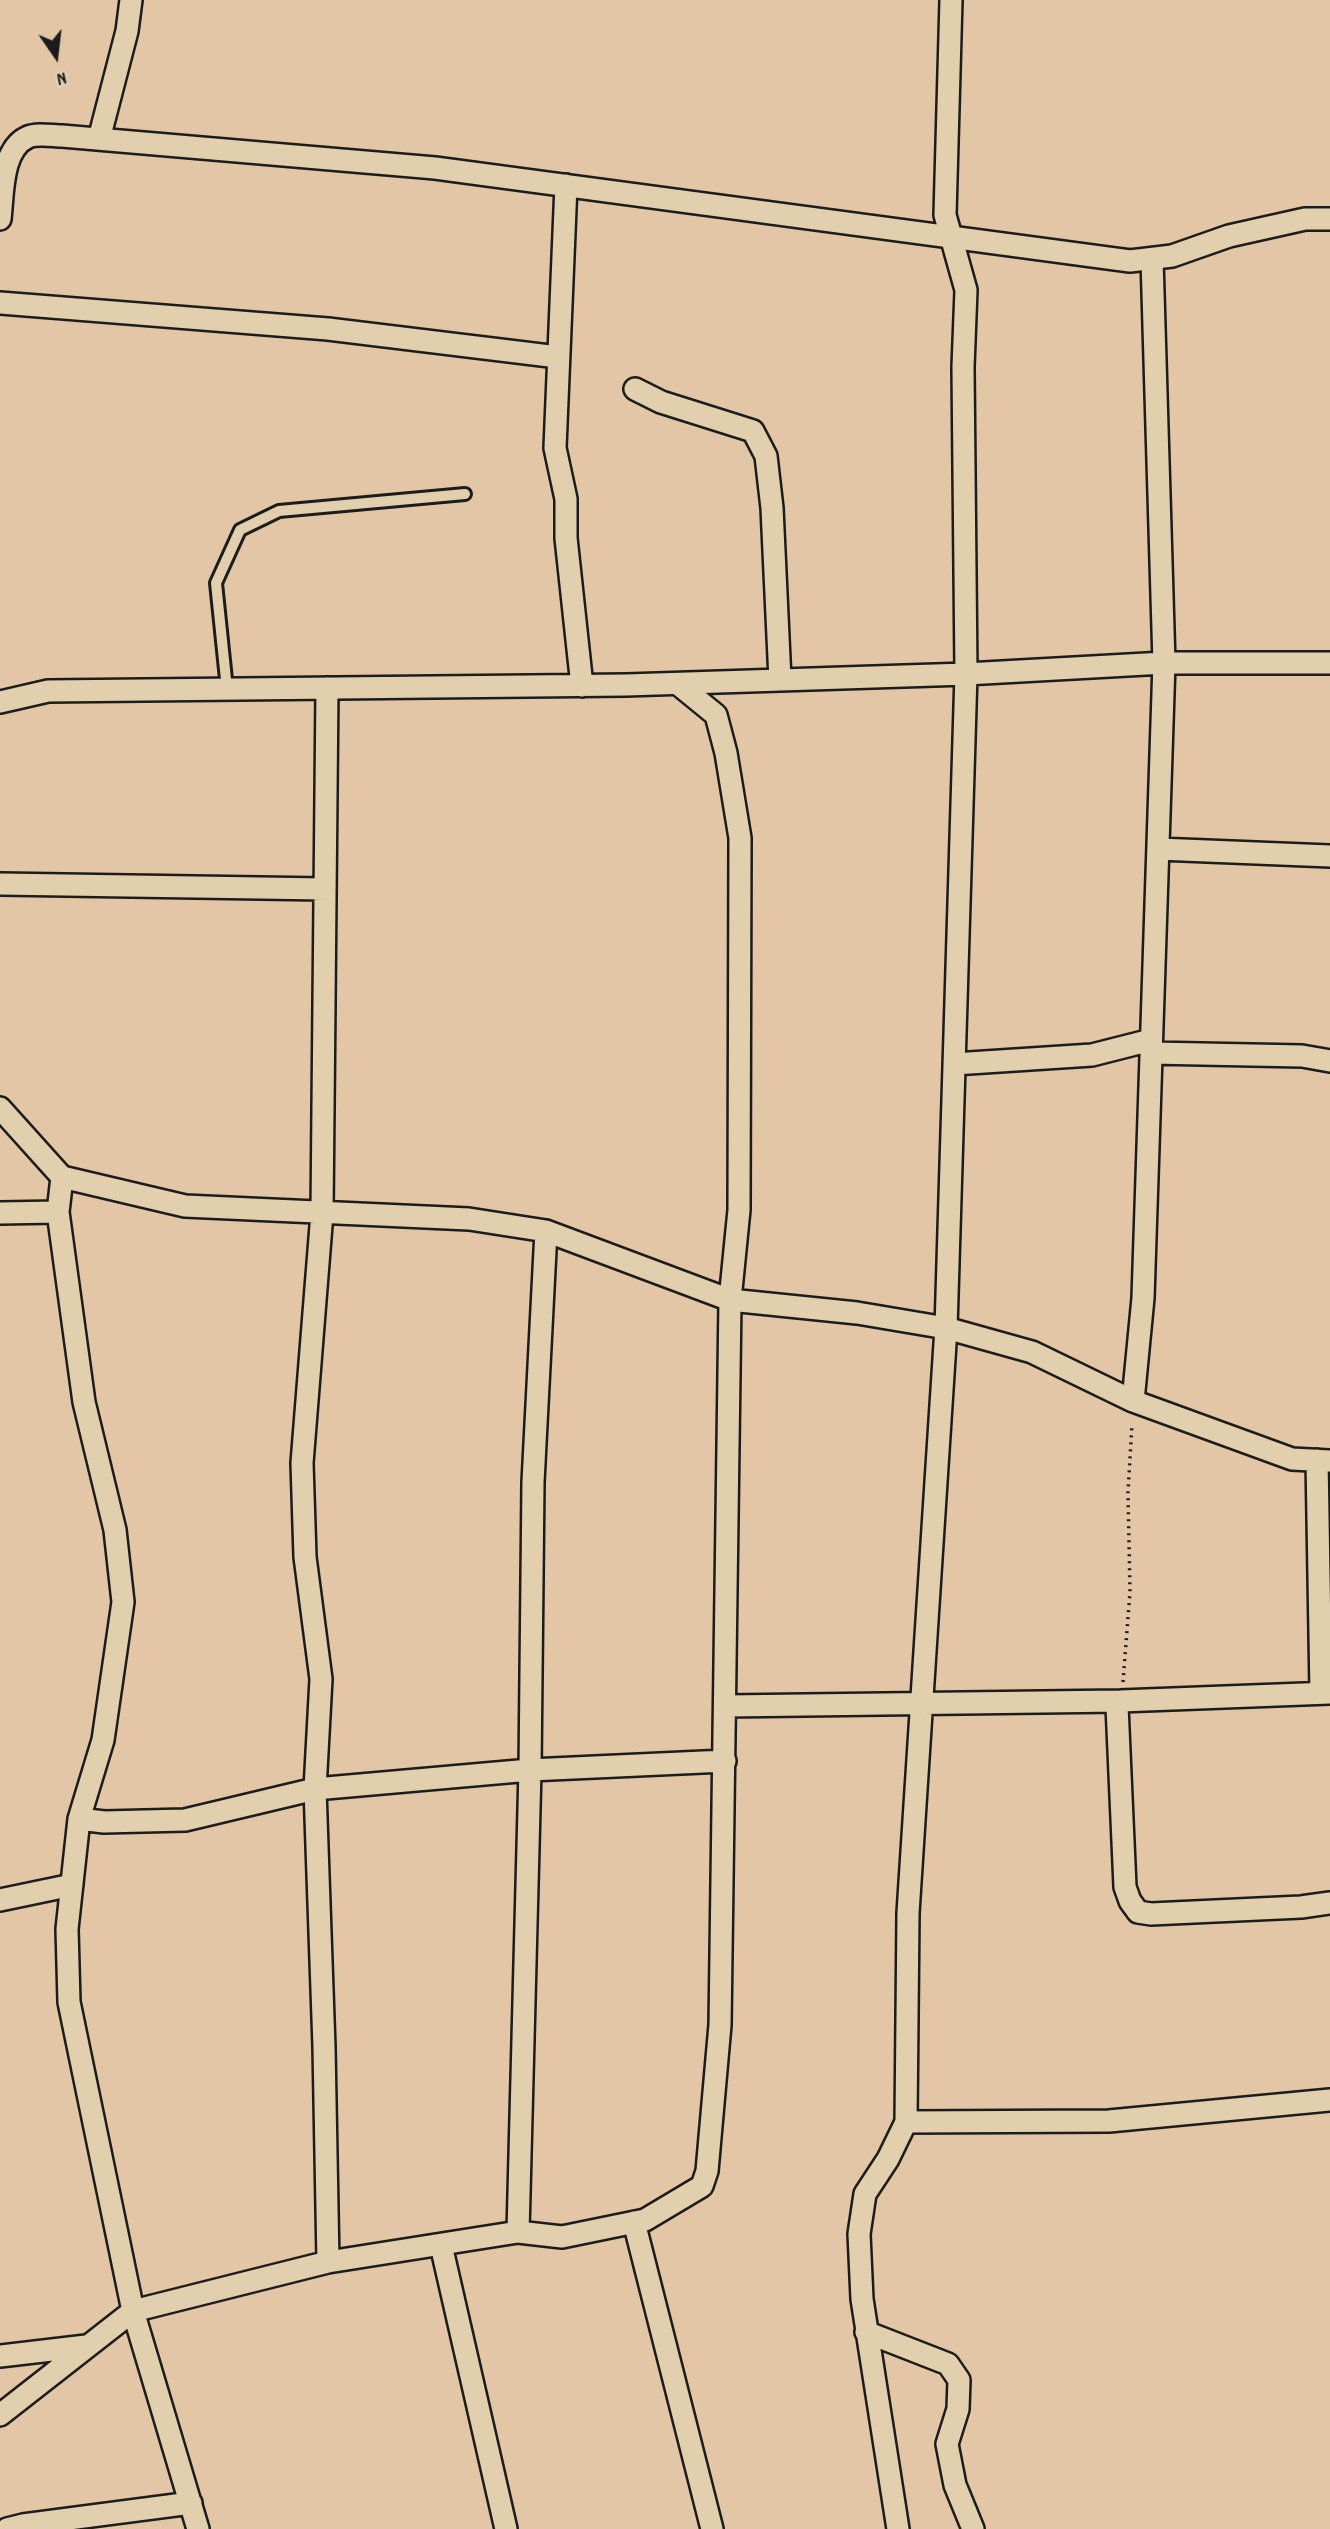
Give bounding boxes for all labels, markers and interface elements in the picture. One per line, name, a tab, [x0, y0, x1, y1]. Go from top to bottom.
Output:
north arrow	[21, 21, 91, 91]
text: N	[53, 63, 69, 91]

